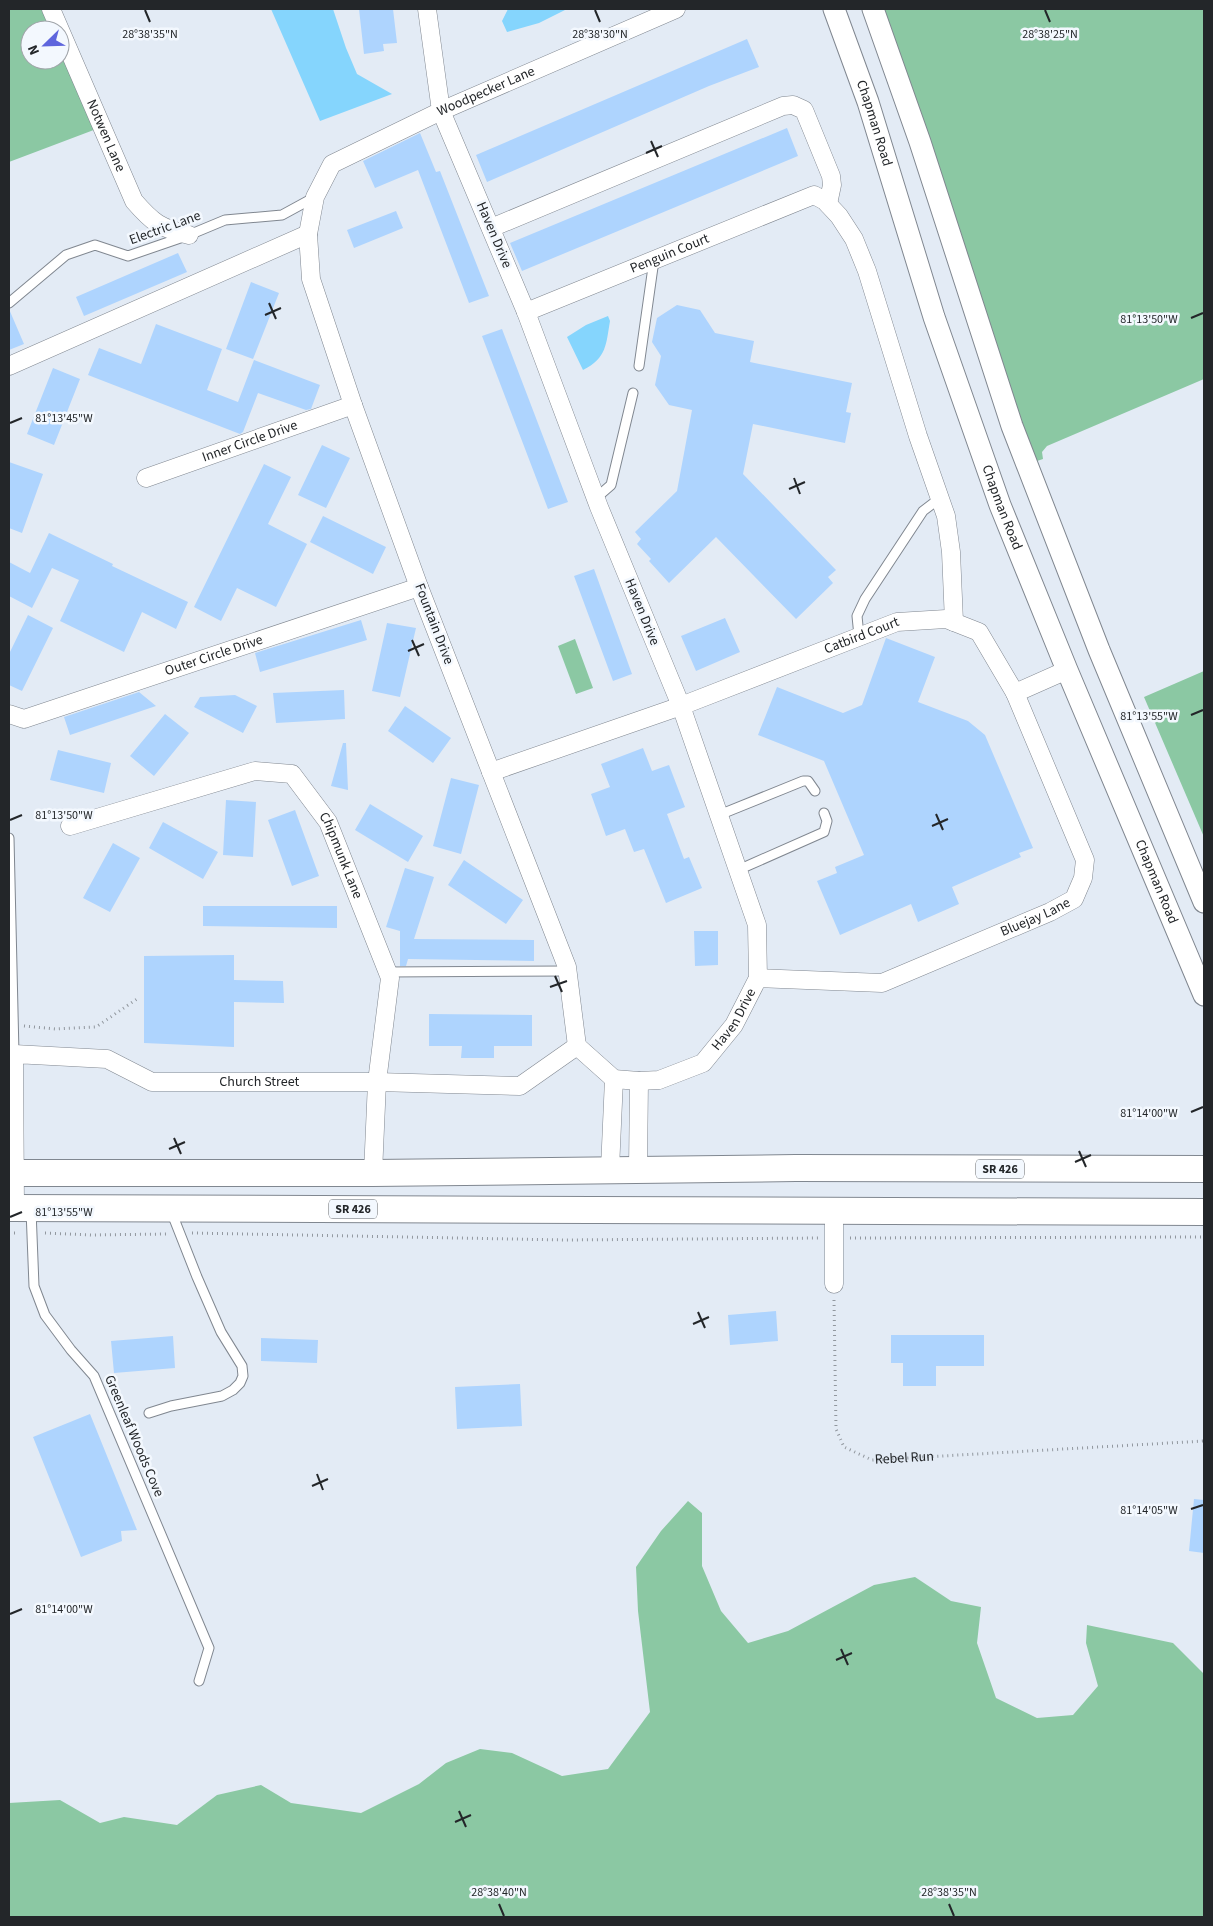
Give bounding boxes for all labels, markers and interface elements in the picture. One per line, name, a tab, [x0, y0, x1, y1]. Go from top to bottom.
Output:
north arrow	[20, 20, 70, 70]
text: 28°38'35"N	[122, 26, 178, 43]
text: 28°38'30"N	[572, 26, 628, 43]
text: 28°38'25"N	[1022, 26, 1078, 43]
text: N	[23, 41, 45, 58]
street label: Woodpecker Lane	[434, 61, 538, 122]
street label: Chapman Road	[851, 77, 897, 169]
street label: Notwen Lane	[81, 96, 130, 175]
street label: Haven Drive	[471, 199, 517, 271]
street label: Electric Lane	[126, 206, 204, 250]
street label: Penguin Court	[627, 229, 712, 279]
text: 81°13'50"W	[1120, 311, 1178, 328]
text: 81°13'45"W	[35, 410, 93, 427]
street label: Inner Circle Drive	[199, 415, 300, 467]
street label: Chapman Road	[977, 462, 1027, 553]
street label: Haven Drive	[620, 576, 664, 648]
street label: Fountain Drive	[409, 581, 459, 667]
street label: Catbird Court	[821, 612, 902, 659]
street label: Outer Circle Drive	[162, 630, 266, 681]
text: 81°13'55"W	[1120, 708, 1178, 725]
text: 81°13'50"W	[35, 807, 93, 824]
street label: Chipmunk Lane	[314, 808, 368, 902]
street label: Chapman Road	[1130, 836, 1183, 927]
street label: Bluejay Lane	[997, 893, 1074, 942]
street label: Haven Drive	[707, 985, 761, 1055]
street label: Church Street	[219, 1072, 300, 1092]
text: 81°14'00"W	[1120, 1105, 1178, 1122]
road number: SR 426	[976, 1160, 1024, 1178]
road number: SR 426	[329, 1200, 377, 1218]
text: 81°13'55"W	[35, 1204, 93, 1221]
street label: Greenleaf Woods Cove	[99, 1372, 169, 1500]
street label: Rebel Run	[874, 1446, 934, 1470]
text: 81°14'05"W	[1120, 1502, 1178, 1519]
text: 81°14'00"W	[35, 1601, 93, 1618]
text: 28°38'40"N	[471, 1884, 527, 1901]
text: 28°38'35"N	[921, 1884, 977, 1901]

